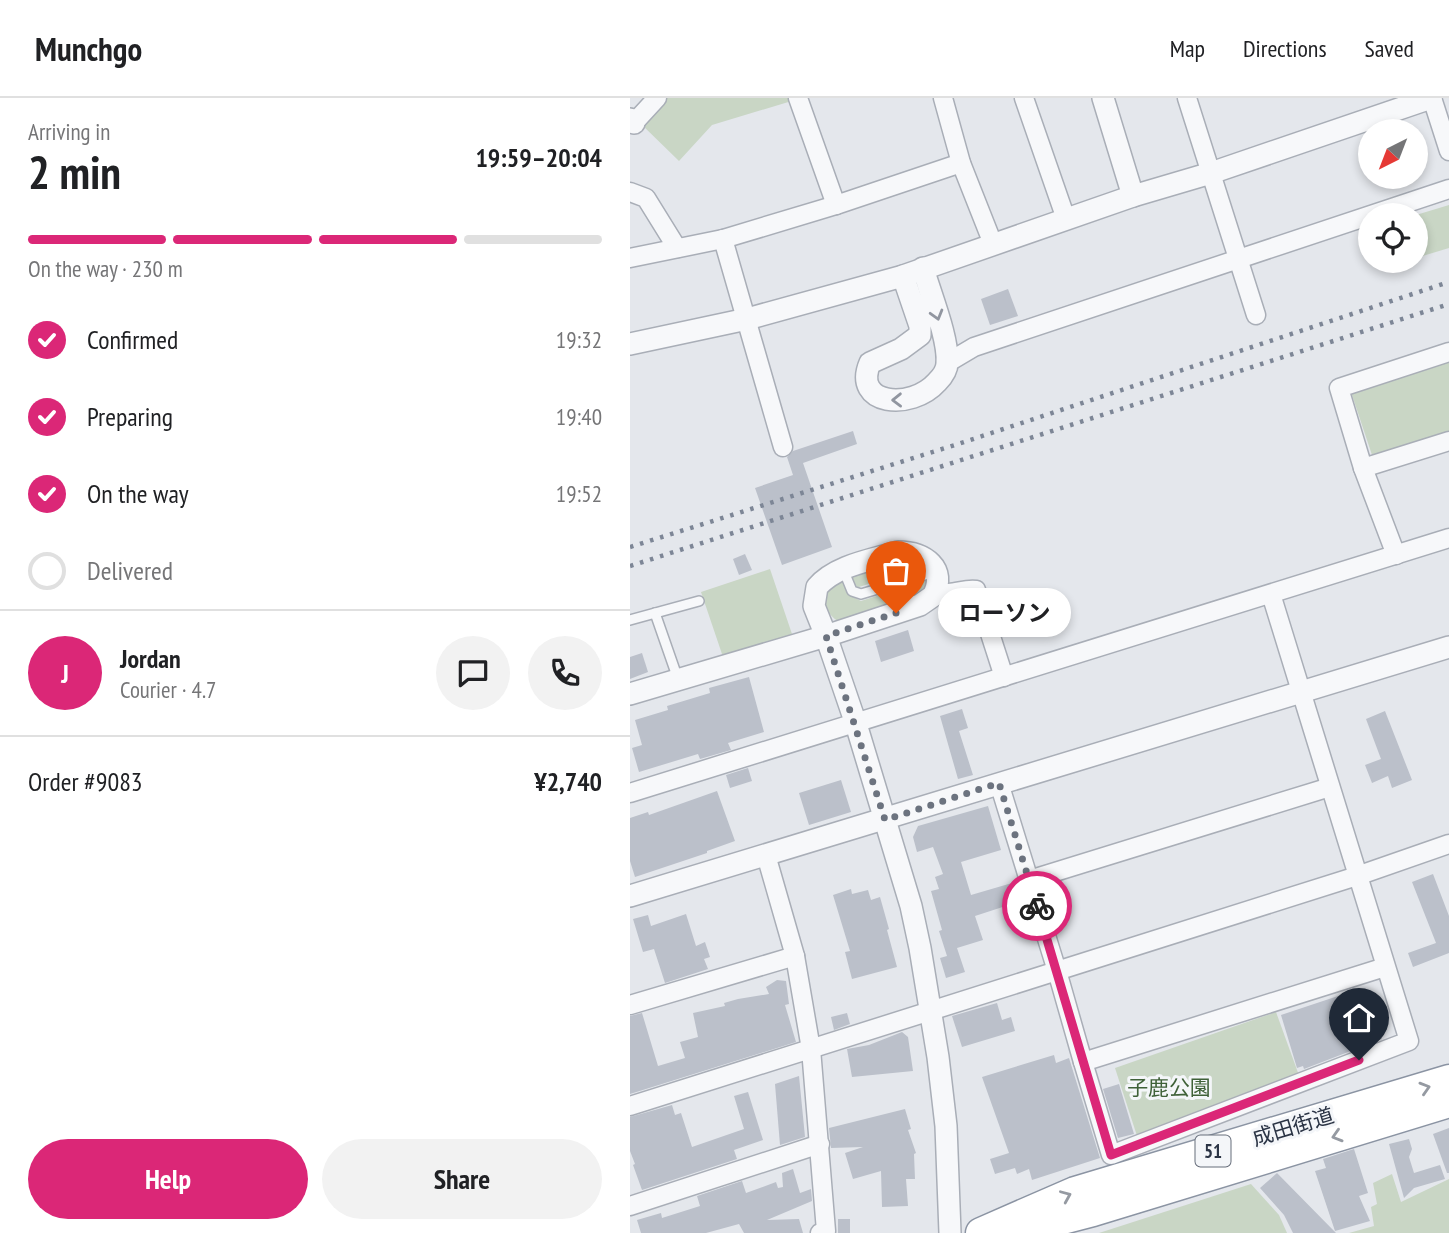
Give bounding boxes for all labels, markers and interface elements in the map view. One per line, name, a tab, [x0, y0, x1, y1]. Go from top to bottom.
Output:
text: Munchgo	[35, 27, 142, 70]
text: Map	[1170, 33, 1205, 64]
text: Directions	[1243, 33, 1327, 64]
text: Saved	[1365, 33, 1414, 64]
text: Arriving in	[28, 117, 110, 146]
north arrow	[1358, 119, 1428, 189]
map controls	[1358, 119, 1428, 273]
text: 19:59–20:04	[475, 141, 602, 174]
text: 2 min	[28, 142, 121, 202]
button: locate	[1358, 203, 1428, 273]
text: On the way · 230 m	[28, 254, 183, 283]
one-way arrow	[928, 309, 943, 321]
icon: check	[28, 321, 66, 359]
text: Confirmed	[87, 323, 178, 356]
text: 19:32	[556, 325, 602, 354]
one-way arrow	[891, 392, 902, 408]
icon: check	[28, 398, 66, 436]
text: Preparing	[87, 400, 173, 433]
text: 19:40	[556, 402, 602, 431]
icon: check	[28, 475, 66, 513]
text: On the way	[87, 477, 189, 510]
text: 19:52	[556, 479, 602, 508]
pin	[866, 541, 926, 613]
icon: bag	[877, 552, 915, 590]
text: Delivered	[87, 554, 173, 587]
callout: ローソン	[938, 588, 1071, 638]
text: ローソン	[959, 598, 1051, 627]
button: chat	[436, 636, 510, 710]
button: phone	[528, 636, 602, 710]
text: Jordan	[120, 642, 181, 675]
text: J	[61, 657, 69, 690]
text: Courier · 4.7	[120, 675, 216, 704]
text: Order #9083	[28, 765, 143, 798]
text: ¥2,740	[534, 765, 602, 798]
courier	[1002, 871, 1072, 941]
icon: bike	[1018, 887, 1056, 925]
pin	[1329, 988, 1389, 1060]
icon: home	[1340, 999, 1378, 1037]
park label: 子鹿公園	[1127, 1074, 1211, 1101]
one-way arrow	[1418, 1081, 1430, 1096]
street label: 成田街道	[1249, 1101, 1337, 1152]
one-way arrow	[1331, 1128, 1343, 1143]
road number: 51	[1196, 1135, 1230, 1166]
button: Help	[28, 1139, 308, 1219]
button: Share	[322, 1139, 602, 1219]
one-way arrow	[1059, 1190, 1071, 1204]

